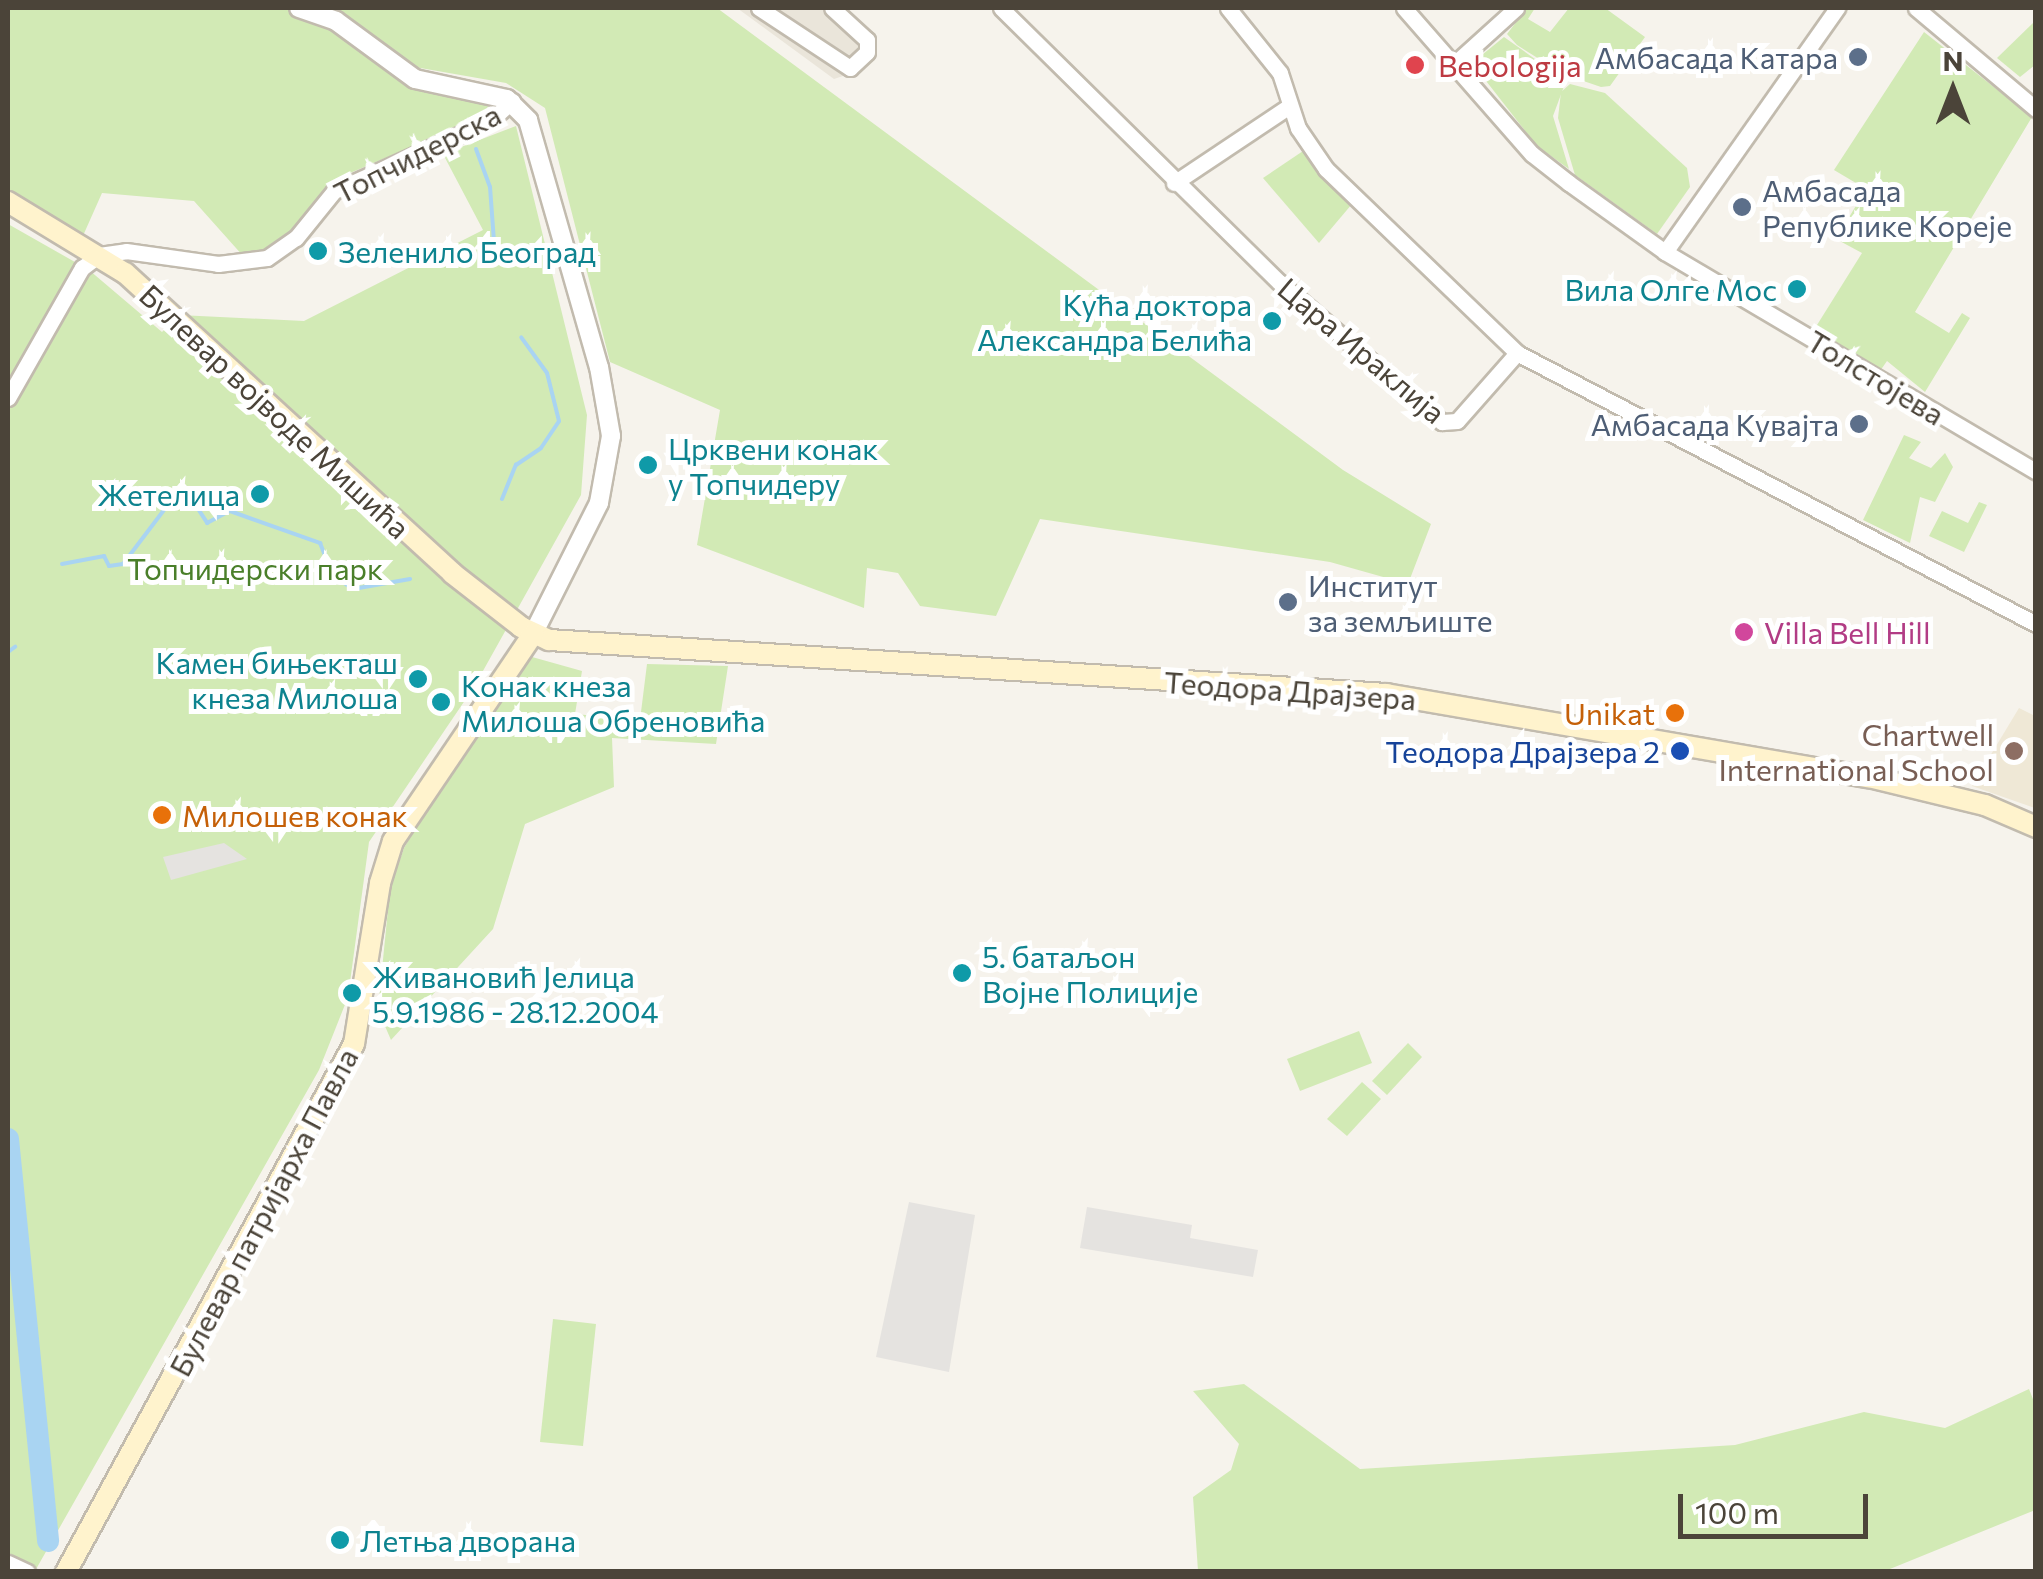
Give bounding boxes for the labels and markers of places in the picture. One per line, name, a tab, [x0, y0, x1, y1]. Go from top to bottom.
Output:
place label: Амбасада Катара	[1594, 39, 1838, 75]
marker: Амбасада Катара	[1847, 46, 1869, 68]
place label: Bebologija	[1438, 47, 1582, 83]
marker: Bebologija	[1402, 52, 1428, 78]
place label: Амбасада Републике Кореје	[1762, 172, 2012, 242]
marker: Амбасада Републике Кореје	[1731, 196, 1753, 218]
place label: Зеленило Београд	[338, 233, 596, 269]
marker: Зеленило Београд	[307, 240, 329, 262]
place label: Вила Олге Мос	[1564, 271, 1777, 307]
marker: Вила Олге Мос	[1786, 278, 1808, 300]
place label: Кућа доктора Александра Белића	[977, 286, 1252, 356]
marker: Кућа доктора Александра Белића	[1261, 310, 1283, 332]
place label: Амбасада Кувајта	[1591, 406, 1839, 442]
marker: Амбасада Кувајта	[1848, 413, 1870, 435]
place label: Црквени конак у Топчидеру	[668, 430, 878, 500]
marker: Црквени конак у Топчидеру	[637, 454, 659, 476]
place label: Жетелица	[97, 476, 240, 512]
marker: Жетелица	[249, 483, 271, 505]
place label: Институт за земљиште	[1308, 567, 1493, 638]
marker: Институт за земљиште	[1277, 591, 1299, 613]
place label: Villa Bell Hill	[1764, 614, 1931, 650]
marker: Villa Bell Hill	[1733, 621, 1755, 643]
place label: Камен бињекташ кнеза Милоша	[155, 644, 398, 714]
place label: Конак кнеза Милоша Обреновића	[461, 667, 765, 738]
marker: Камен бињекташ кнеза Милоша	[407, 668, 429, 690]
marker: Конак кнеза Милоша Обреновића	[430, 691, 452, 713]
place label: Unikat	[1564, 695, 1655, 731]
marker: Unikat	[1664, 702, 1686, 724]
place label: Chartwell International School	[1718, 716, 1994, 786]
place label: Теодора Драјзера 2	[1385, 733, 1660, 769]
marker: Теодора Драјзера 2	[1669, 740, 1691, 762]
marker: Chartwell International School	[2003, 740, 2025, 762]
place label: Милошев конак	[182, 797, 408, 833]
marker: Милошев конак	[151, 804, 173, 826]
place label: 5. батаљон Војне Полиције	[982, 938, 1198, 1008]
place label: Живановић Јелица 5.9.1986 - 28.12.2004	[372, 958, 659, 1028]
marker: 5. батаљон Војне Полиције	[951, 962, 973, 984]
marker: Живановић Јелица 5.9.1986 - 28.12.2004	[341, 982, 363, 1004]
place label: Летња дворана	[360, 1522, 576, 1558]
marker: Летња дворана	[329, 1529, 351, 1551]

